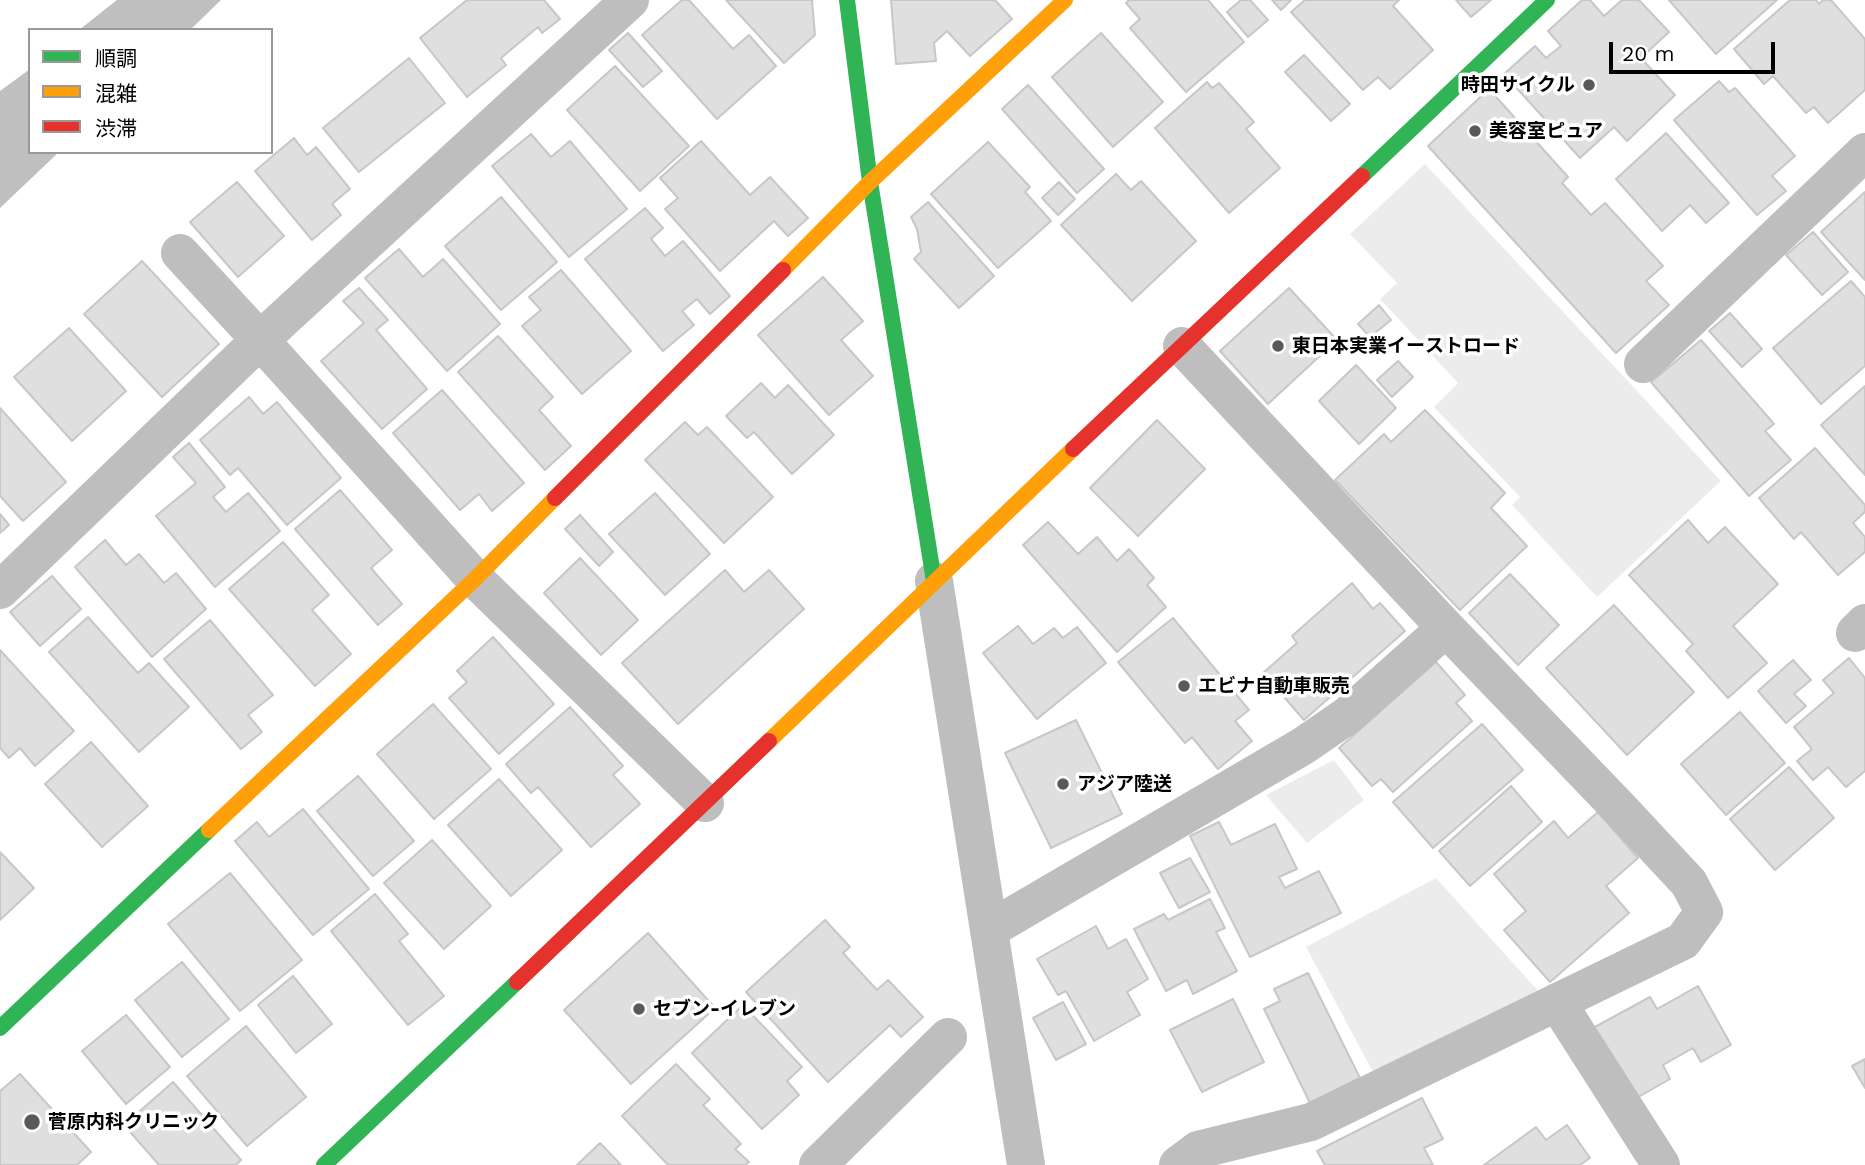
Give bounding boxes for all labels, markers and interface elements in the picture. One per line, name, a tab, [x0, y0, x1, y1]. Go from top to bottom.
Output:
legend	[28, 28, 273, 154]
scale bar	[1613, 28, 1779, 72]
text: 20 m	[1622, 41, 1674, 66]
text: 順調	[95, 46, 137, 71]
place label: 時田サイクル	[1461, 74, 1575, 96]
marker: 時田サイクル	[1581, 77, 1597, 93]
text: 混雑	[95, 81, 137, 106]
text: 渋滞	[95, 116, 137, 141]
place label: 美容室ピュア	[1489, 120, 1603, 142]
marker: 美容室ピュア	[1467, 123, 1483, 139]
place label: 東日本実業イーストロード	[1292, 335, 1520, 357]
marker: 東日本実業イーストロード	[1270, 338, 1286, 354]
place label: エビナ自動車販売	[1198, 675, 1350, 697]
marker: エビナ自動車販売	[1176, 678, 1192, 694]
place label: アジア陸送	[1077, 773, 1172, 795]
marker: アジア陸送	[1055, 776, 1071, 792]
place label: セブン-イレブン	[653, 998, 796, 1020]
marker: セブン-イレブン	[631, 1001, 647, 1017]
place label: 菅原内科クリニック	[48, 1111, 219, 1133]
marker: 菅原内科クリニック	[22, 1112, 42, 1132]

